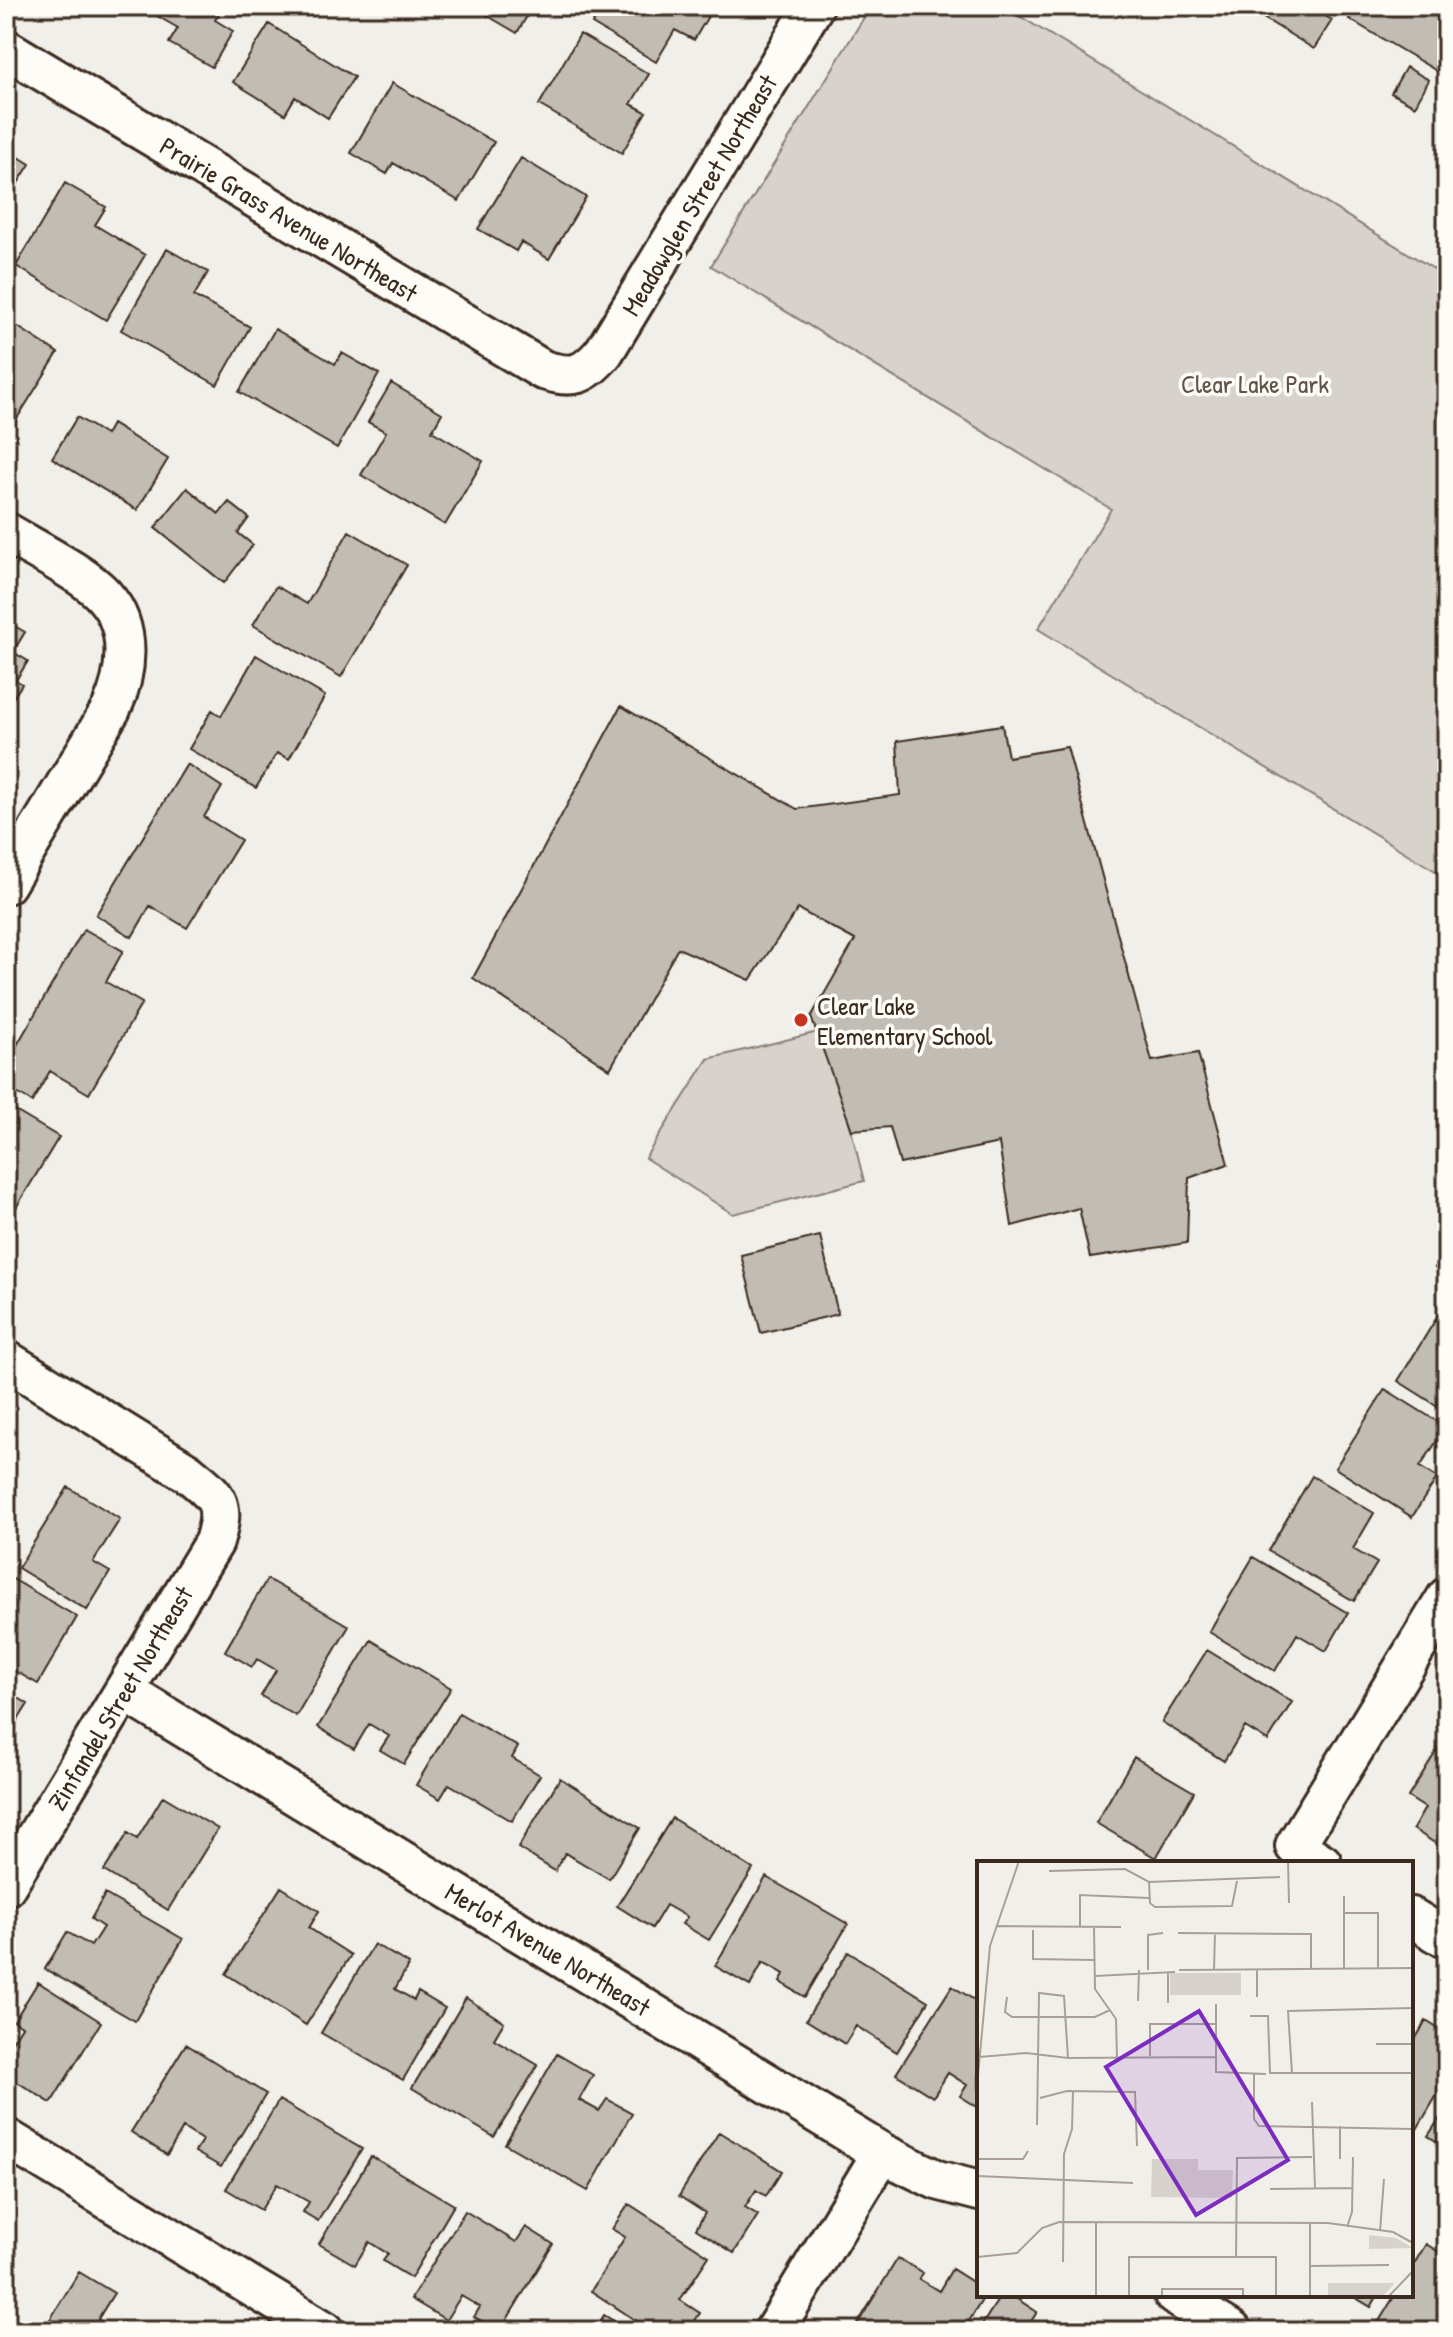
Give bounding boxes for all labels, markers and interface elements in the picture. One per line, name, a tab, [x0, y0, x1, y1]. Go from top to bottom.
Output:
street label: Meadowglen Street Northeast	[613, 67, 785, 322]
street label: Prairie Grass Avenue Northeast	[154, 128, 425, 311]
park label: Clear Lake Park	[1181, 366, 1329, 401]
place label: Clear Lake Elementary School	[817, 988, 993, 1053]
marker: Clear Lake Elementary School	[792, 1011, 810, 1029]
street label: Zinfandel Street Northeast	[39, 1579, 201, 1817]
inset map	[977, 1861, 1413, 2297]
street label: Merlot Avenue Northeast	[439, 1874, 658, 2025]

